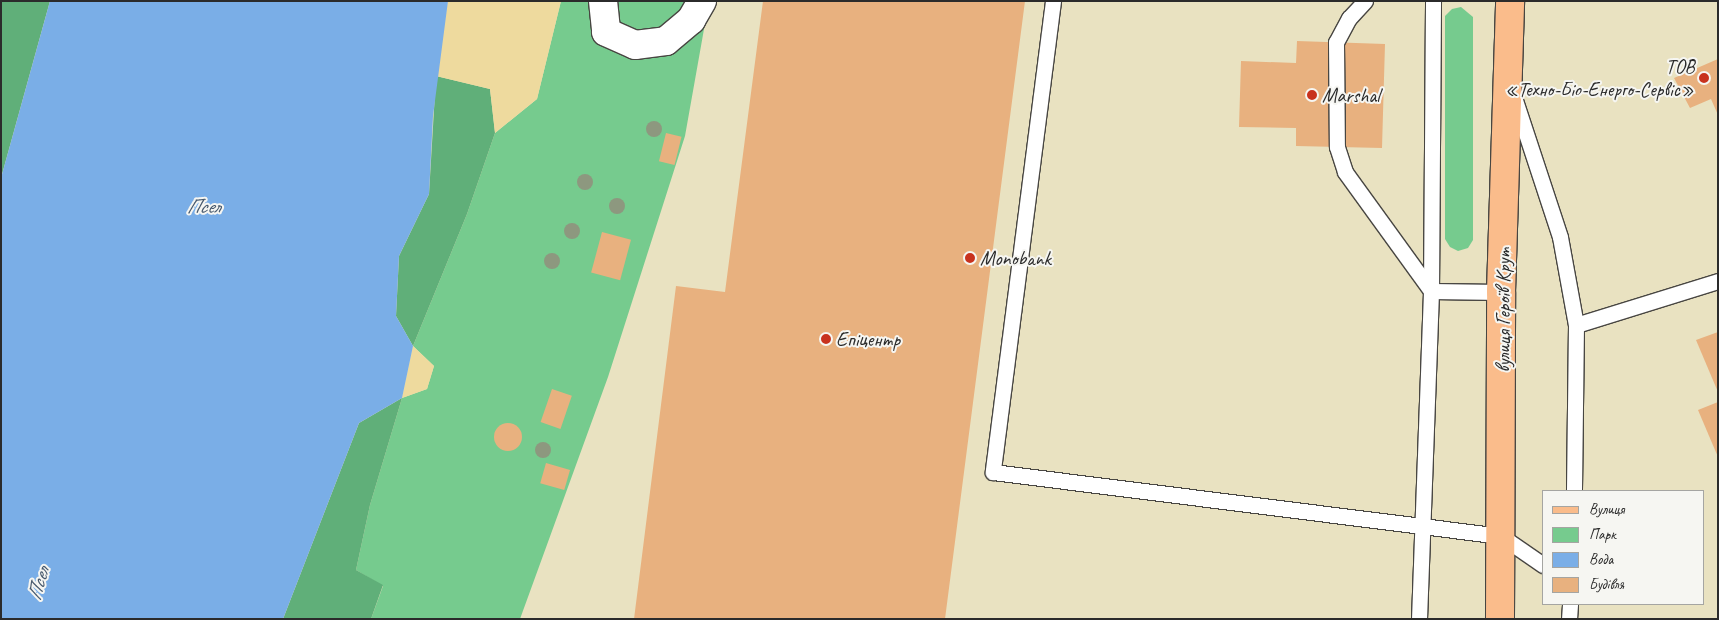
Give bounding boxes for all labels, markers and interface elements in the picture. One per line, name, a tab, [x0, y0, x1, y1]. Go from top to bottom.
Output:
place label: ТОВ «Техно-Біо-Енерго-Сервіс»	[1505, 54, 1694, 101]
marker: ТОВ «Техно-Біо-Енерго-Сервіс»	[1698, 72, 1710, 84]
place label: Marshal	[1322, 83, 1380, 107]
marker: Marshal	[1306, 89, 1318, 101]
water label: Псел	[186, 193, 220, 219]
place label: Monobank	[980, 246, 1051, 270]
street label: вулиця Героїв Крут	[1491, 247, 1515, 373]
marker: Monobank	[964, 252, 976, 264]
place label: Епіцентр	[836, 327, 900, 351]
marker: Епіцентр	[820, 333, 832, 345]
legend	[1542, 490, 1704, 605]
text: Вулиця	[1589, 500, 1625, 519]
text: Парк	[1589, 525, 1616, 544]
text: Вода	[1589, 550, 1613, 569]
water label: Псел	[21, 565, 55, 603]
text: Будівля	[1589, 575, 1624, 594]

